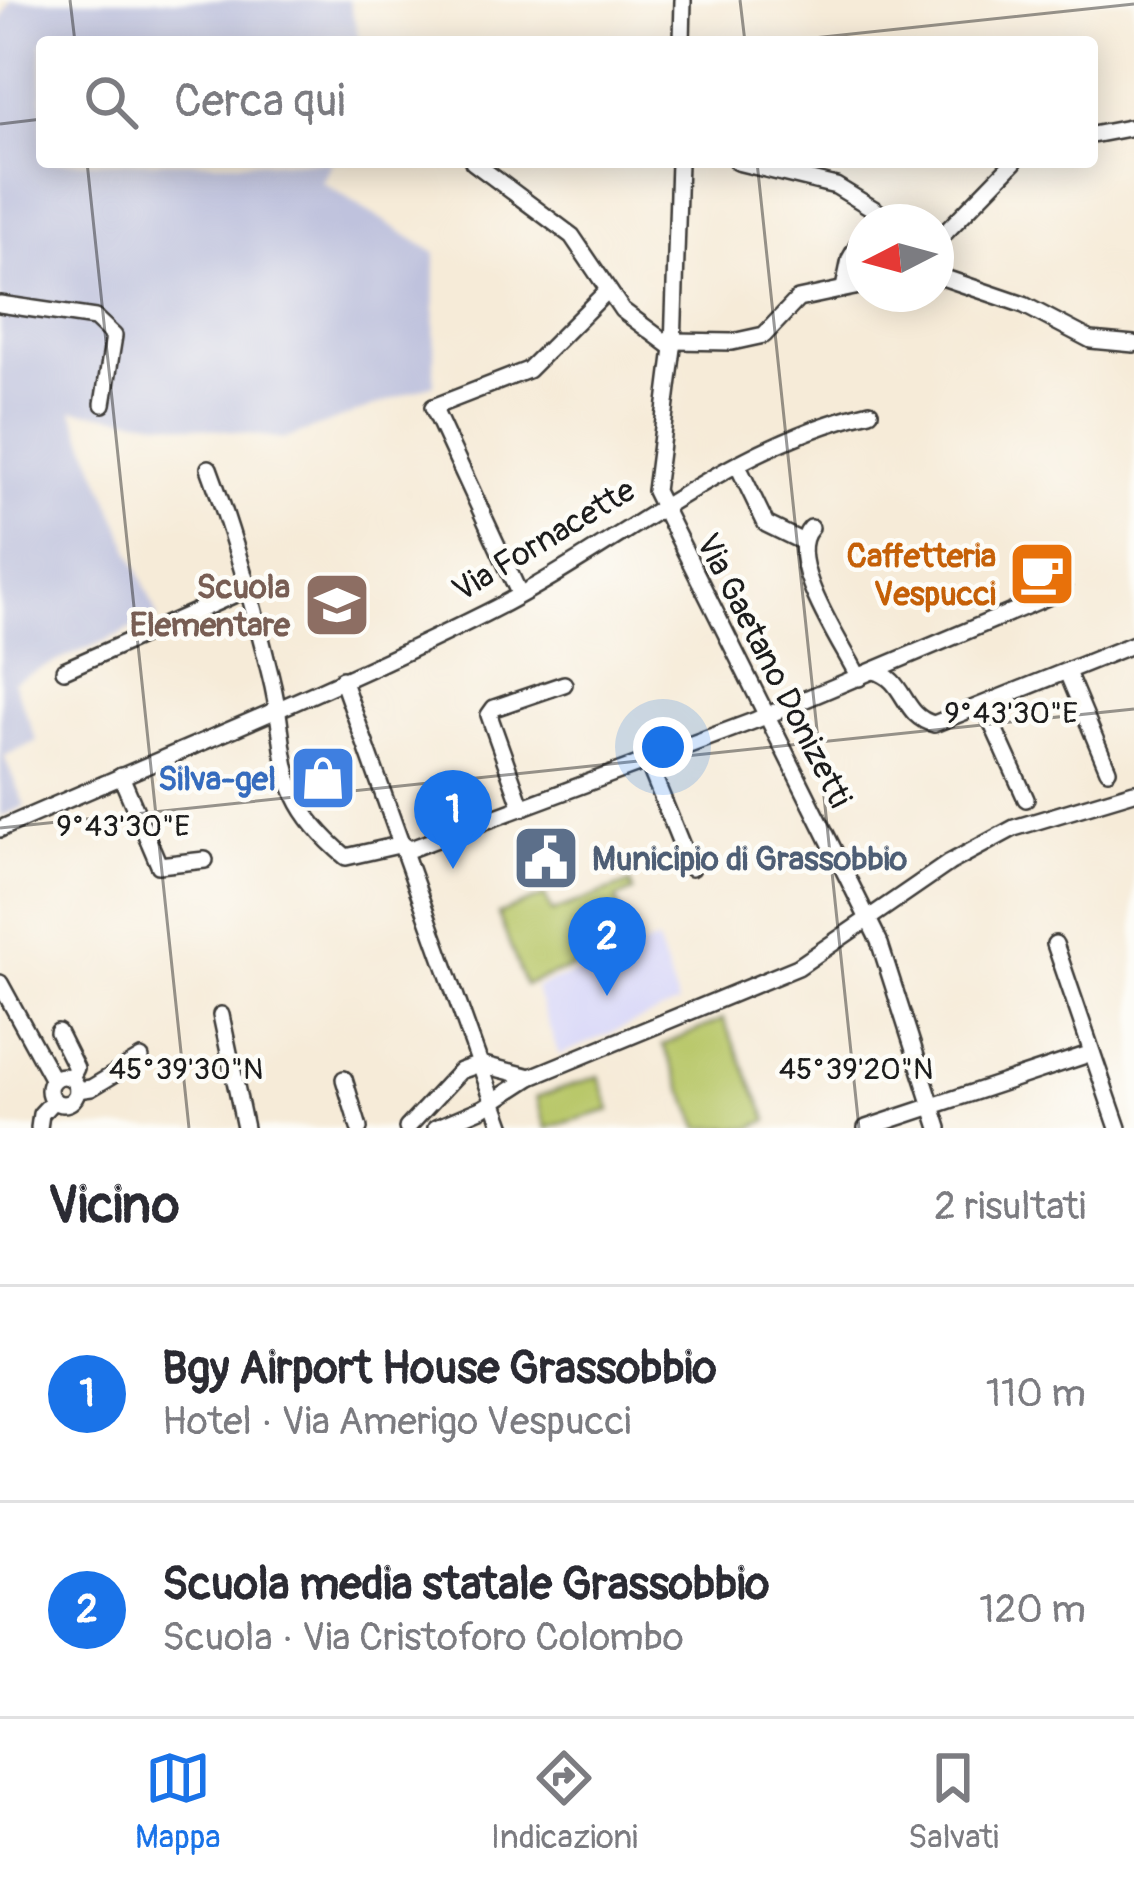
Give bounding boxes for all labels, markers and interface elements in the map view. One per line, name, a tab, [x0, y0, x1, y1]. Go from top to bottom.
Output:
search box	[36, 36, 1098, 168]
icon: search	[78, 69, 144, 135]
text: Cerca qui	[174, 74, 345, 130]
north arrow	[846, 204, 954, 312]
street label: Via Fornacette	[445, 470, 643, 611]
street label: Via Gaetano Donizetti	[687, 527, 861, 815]
place label: Caffetteria Vespucci	[847, 536, 996, 615]
cafe icon: Caffetteria Vespucci	[1007, 539, 1077, 609]
place label: Scuola Elementare	[130, 567, 291, 646]
school or university icon: Scuola Elementare	[302, 570, 372, 640]
text: 9°43'30"E	[944, 695, 1078, 732]
your location	[633, 717, 693, 777]
shop icon: Silva-gel	[288, 743, 358, 813]
place label: Silva-gel	[158, 759, 276, 800]
pin: 1	[414, 770, 492, 869]
text: 9°43'30"E	[56, 808, 190, 845]
public building icon: Municipio di Grassobbio	[511, 823, 581, 893]
place label: Municipio di Grassobbio	[592, 839, 908, 880]
pin: 2	[568, 897, 646, 996]
text: 45°39'30"N	[109, 1051, 263, 1088]
text: 45°39'20"N	[779, 1051, 933, 1088]
text: Vicino	[48, 1174, 179, 1238]
text: 2 risultati	[934, 1182, 1086, 1231]
text: Bgy Airport House Grassobbio	[162, 1341, 717, 1397]
text: 1	[79, 1369, 95, 1418]
text: 110 m	[986, 1369, 1086, 1418]
text: Hotel · Via Amerigo Vespucci	[162, 1397, 631, 1446]
text: Scuola media statale Grassobbio	[162, 1557, 769, 1613]
text: 2	[76, 1585, 98, 1634]
text: 120 m	[979, 1585, 1086, 1634]
text: Scuola · Via Cristoforo Colombo	[162, 1613, 684, 1662]
tab: Mappa	[135, 1745, 221, 1858]
tab: Indicazioni	[491, 1745, 638, 1858]
tab: Salvati	[908, 1745, 999, 1858]

